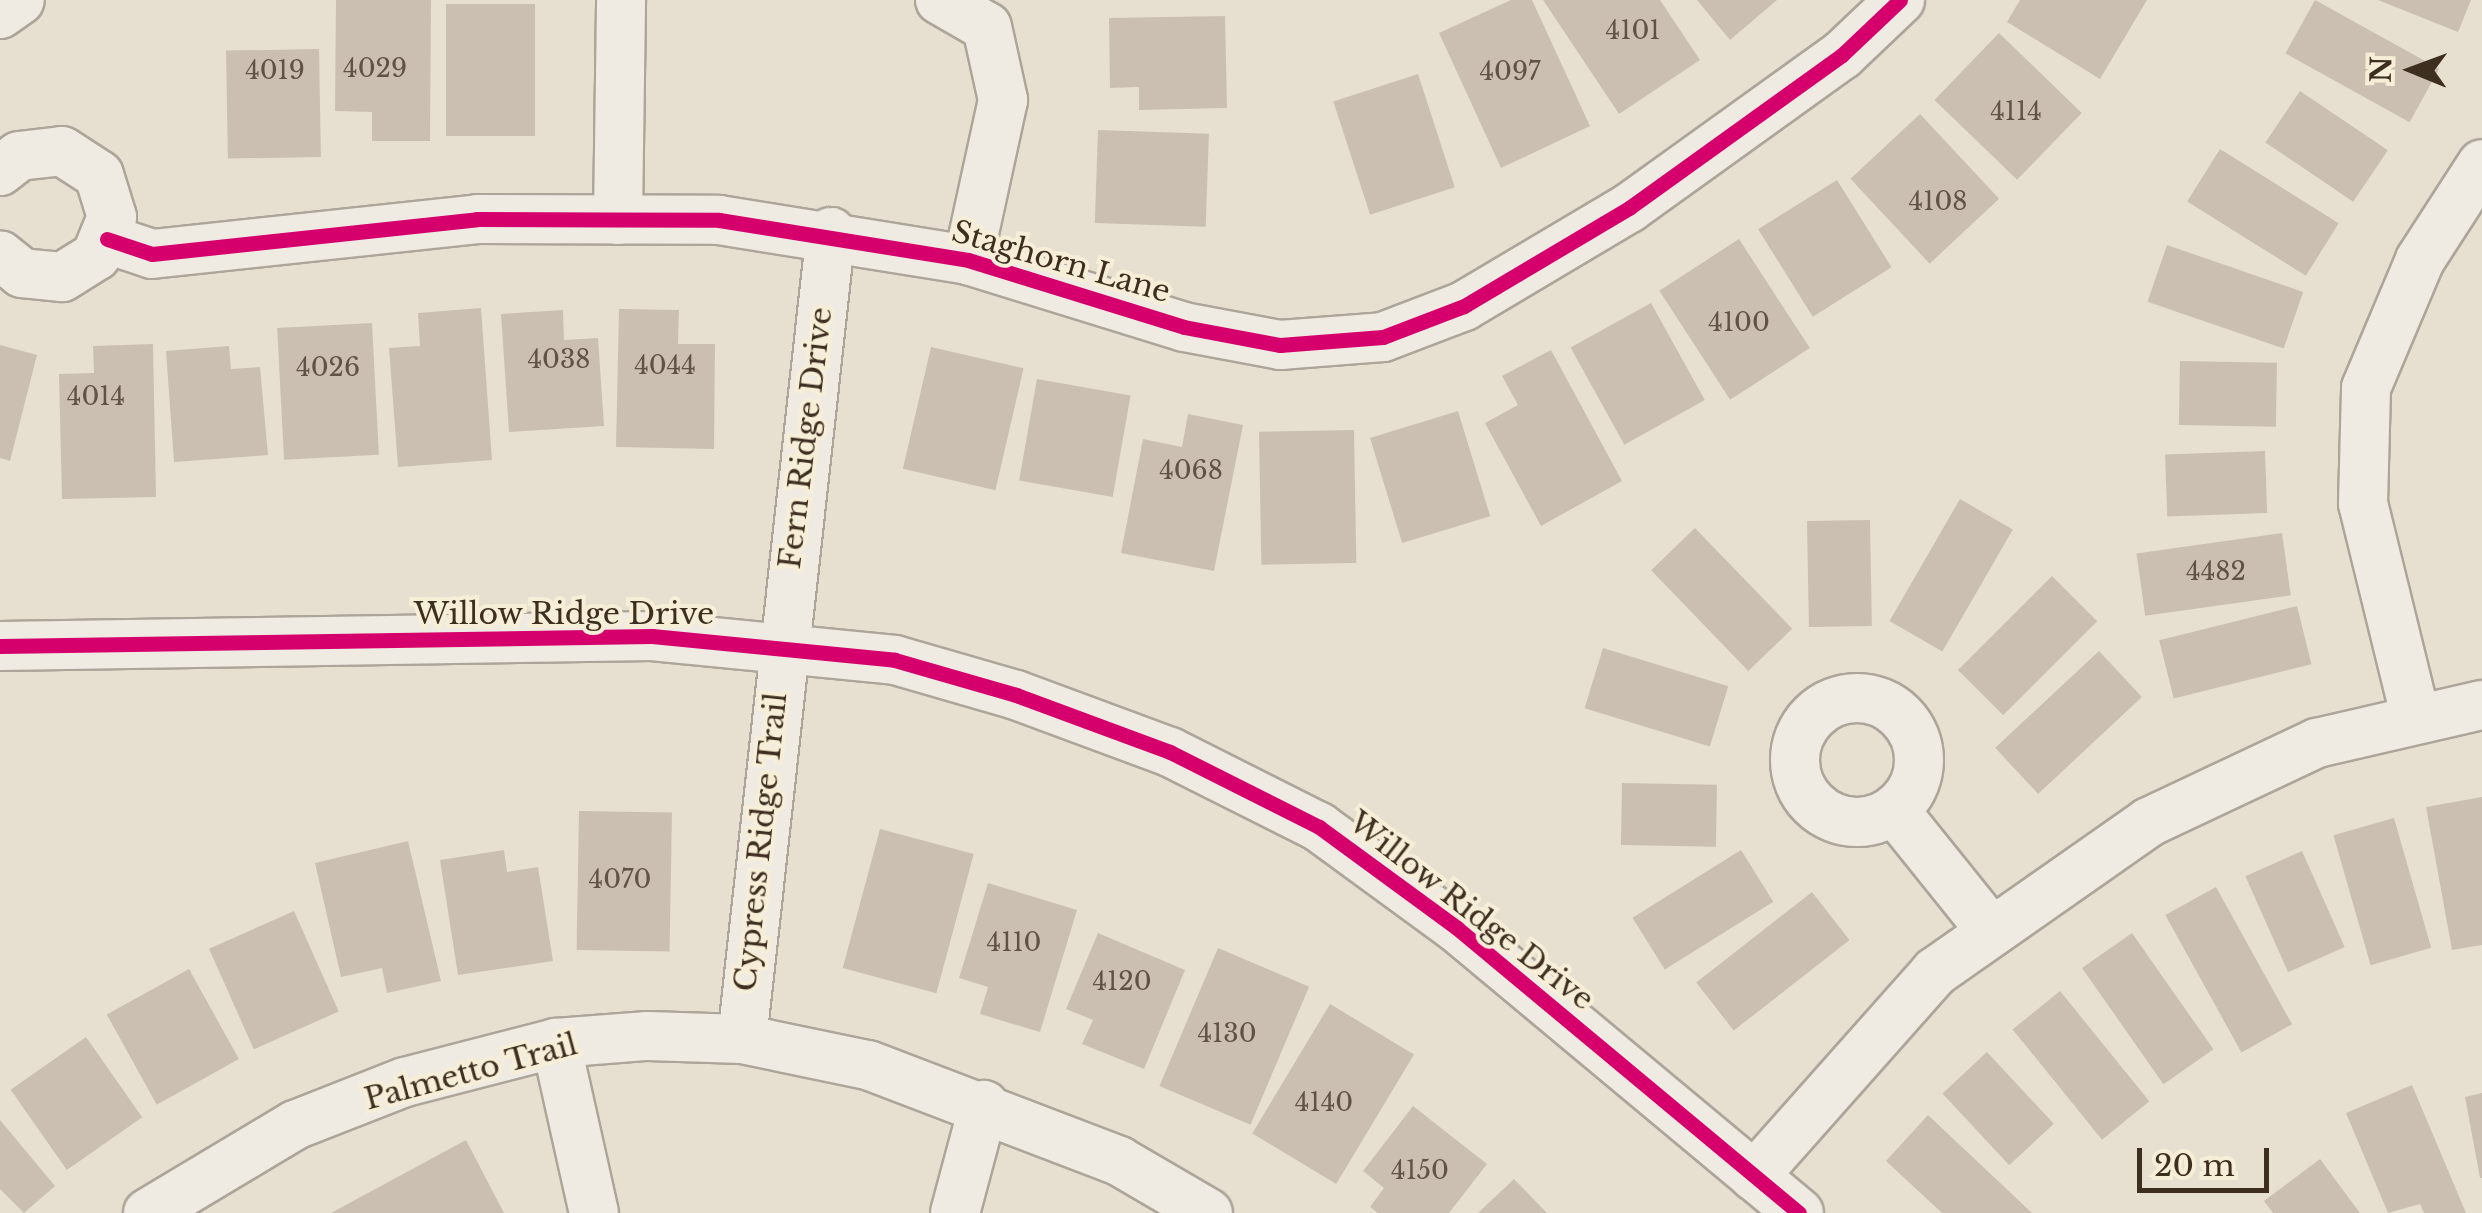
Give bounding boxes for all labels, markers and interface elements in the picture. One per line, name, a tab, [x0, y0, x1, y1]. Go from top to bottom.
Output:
house number: 4101	[1606, 16, 1660, 46]
north arrow	[2362, 20, 2462, 120]
house number: 4029	[343, 54, 407, 84]
house number: 4019	[245, 56, 305, 86]
text: N	[2364, 56, 2399, 83]
house number: 4097	[1479, 57, 1541, 87]
house number: 4114	[1990, 97, 2042, 127]
house number: 4108	[1909, 187, 1967, 217]
street label: Staghorn Lane	[948, 214, 1174, 310]
street label: Fern Ridge Drive	[772, 305, 840, 571]
house number: 4100	[1708, 308, 1770, 338]
house number: 4038	[527, 345, 591, 375]
house number: 4044	[634, 351, 696, 381]
house number: 4026	[296, 353, 360, 383]
house number: 4014	[67, 382, 125, 412]
house number: 4068	[1159, 456, 1223, 486]
house number: 4482	[2186, 557, 2246, 587]
street label: Willow Ridge Drive	[413, 596, 715, 632]
street label: Cypress Ridge Trail	[727, 690, 795, 994]
street label: Willow Ridge Drive	[1341, 804, 1601, 1018]
house number: 4070	[589, 865, 651, 895]
house number: 4110	[987, 928, 1041, 958]
house number: 4120	[1092, 967, 1152, 997]
house number: 4130	[1197, 1019, 1257, 1049]
street label: Palmetto Trail	[360, 1026, 582, 1118]
house number: 4140	[1295, 1088, 1353, 1118]
scale bar	[2142, 1128, 2274, 1190]
text: 20 m	[2154, 1147, 2235, 1184]
house number: 4150	[1391, 1156, 1449, 1186]

